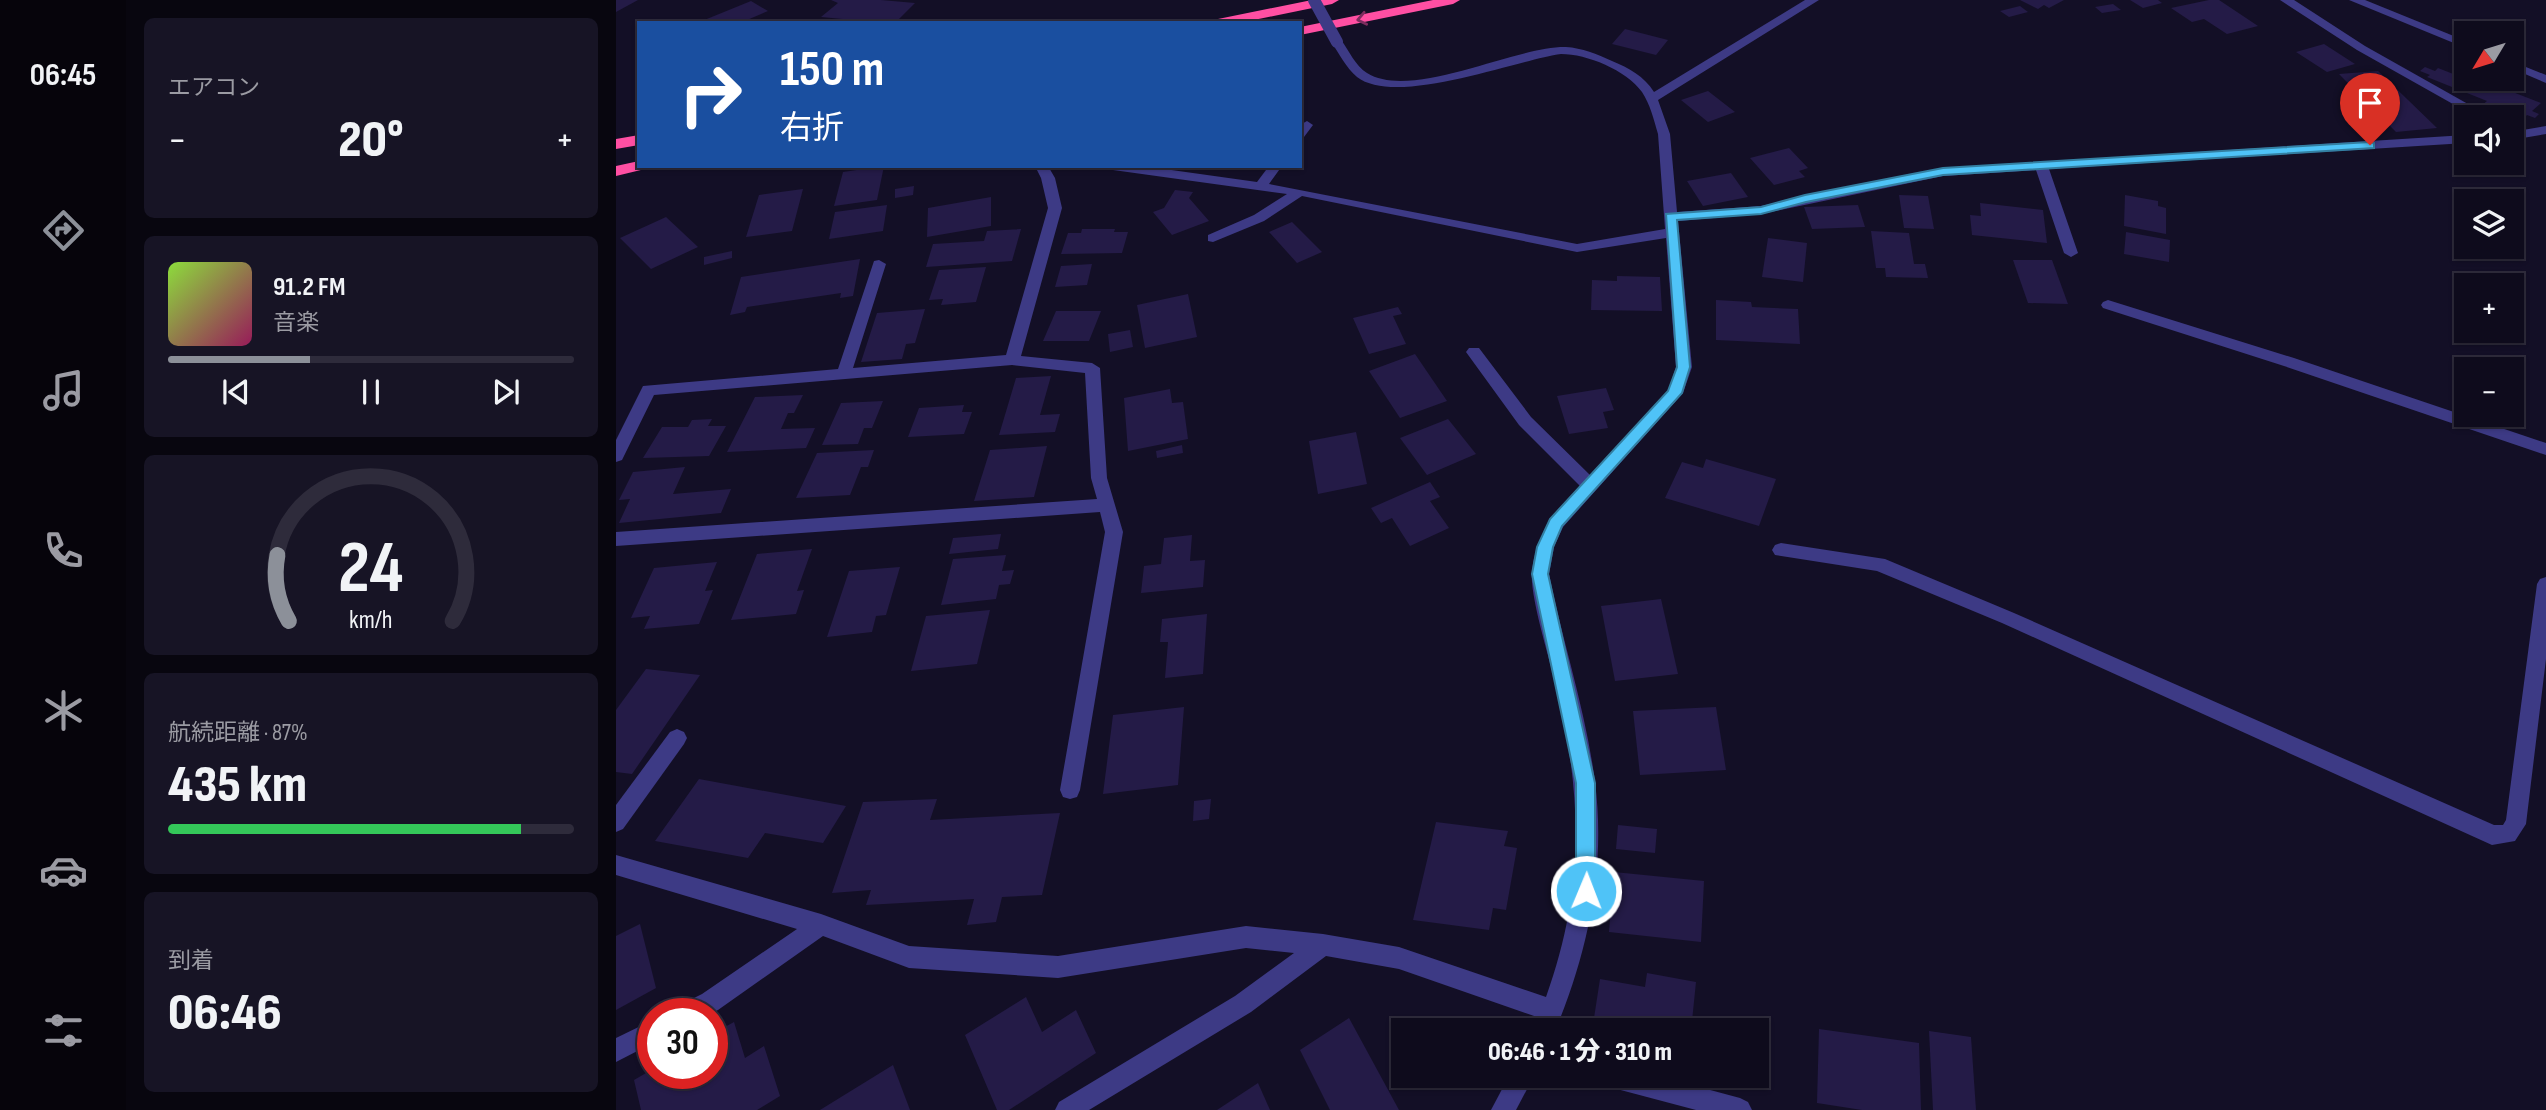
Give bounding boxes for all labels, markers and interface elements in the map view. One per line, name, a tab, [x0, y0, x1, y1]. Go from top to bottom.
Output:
one-way arrow	[1356, 10, 1368, 25]
north arrow	[2454, 21, 2524, 91]
map controls	[2454, 21, 2524, 427]
text: 150 m	[780, 41, 884, 100]
icon: right	[665, 49, 756, 140]
text: 06:45	[30, 56, 96, 95]
pin	[2340, 73, 2400, 145]
text: エアコン	[168, 74, 260, 102]
icon: arrive	[2351, 84, 2389, 122]
button: sound	[2454, 105, 2524, 175]
text: 20°	[338, 109, 404, 172]
text: 右折	[780, 109, 844, 148]
text: −	[168, 118, 187, 163]
text: +	[555, 118, 574, 163]
button: layers	[2454, 189, 2524, 259]
icon: directions	[39, 206, 88, 255]
text: 91.2 FM	[273, 272, 345, 303]
button: +	[2454, 273, 2524, 343]
text: 音楽	[273, 309, 319, 337]
button: −	[2454, 357, 2524, 427]
icon: music	[39, 366, 88, 415]
icon: previous	[217, 373, 255, 411]
icon: pause	[352, 373, 390, 411]
icon: next	[487, 373, 525, 411]
text: 24	[338, 525, 404, 613]
icon: phone	[39, 526, 88, 575]
text: km/h	[349, 605, 393, 636]
icon: climate	[39, 686, 88, 735]
text: 航続距離 · 87%	[168, 719, 308, 747]
text: 435 km	[168, 754, 307, 817]
icon: car	[39, 846, 88, 895]
position arrow	[1549, 854, 1623, 928]
text: 到着	[168, 947, 214, 975]
text: 06:46	[168, 982, 282, 1045]
speed limit sign: 30	[637, 998, 728, 1089]
icon: filters	[39, 1006, 88, 1055]
text: 06:46 · 1 分 · 310 m	[1488, 1037, 1672, 1068]

